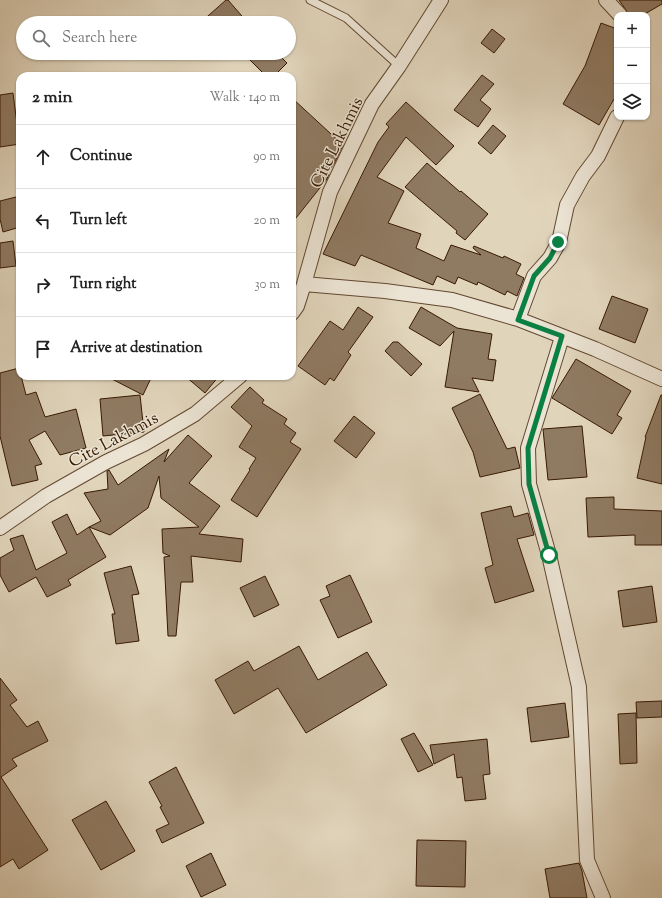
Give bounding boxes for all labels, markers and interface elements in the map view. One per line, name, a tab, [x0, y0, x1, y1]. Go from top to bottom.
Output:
map controls	[614, 12, 650, 120]
button: +	[614, 12, 650, 48]
search box	[16, 16, 296, 60]
icon: search	[30, 27, 52, 49]
text: Search here	[62, 28, 137, 49]
button: −	[614, 48, 650, 84]
button: layers	[614, 84, 650, 120]
text: 2 min	[32, 86, 73, 110]
text: Walk · 140 m	[209, 89, 280, 107]
street label: Cite Lakhmis	[305, 93, 370, 192]
icon: ahead	[32, 146, 54, 168]
text: Continue	[70, 146, 132, 167]
text: 90 m	[253, 148, 280, 166]
icon: left	[32, 210, 54, 232]
text: Turn left	[70, 210, 127, 231]
text: 20 m	[254, 212, 280, 230]
route end	[549, 233, 567, 251]
icon: right	[32, 274, 54, 296]
text: Turn right	[70, 274, 136, 295]
text: 30 m	[254, 276, 280, 294]
icon: arrive	[32, 338, 54, 360]
text: Arrive at destination	[70, 338, 203, 359]
street label: Cite Lakhmis	[65, 407, 163, 474]
route start	[540, 546, 558, 564]

